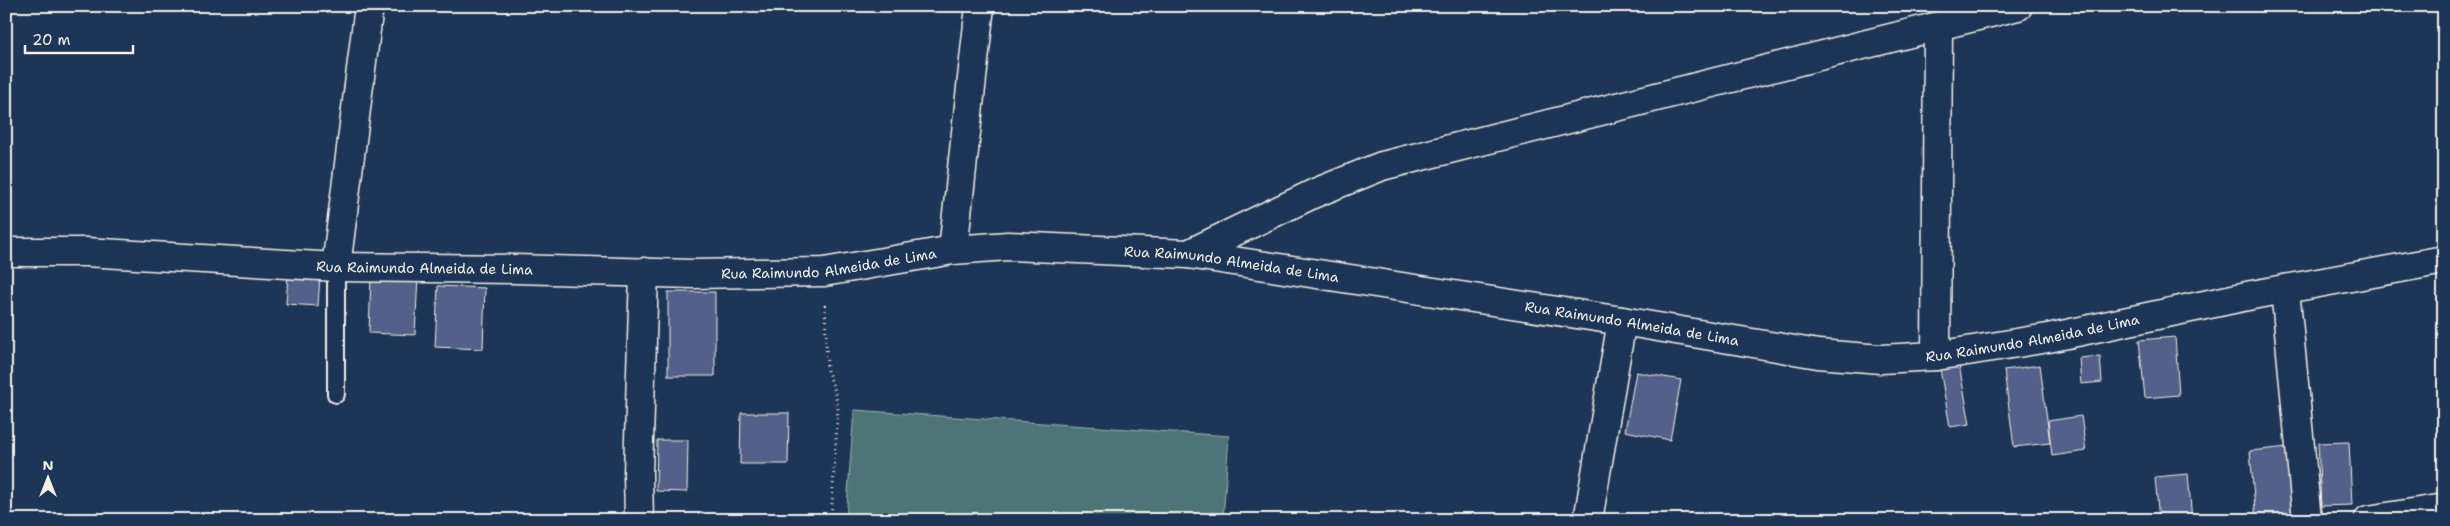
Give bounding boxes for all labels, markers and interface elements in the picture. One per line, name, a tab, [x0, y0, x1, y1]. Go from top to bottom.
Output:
scale bar	[25, 22, 132, 54]
text: 20 m	[32, 30, 71, 50]
street label: Rua Raimundo Almeida de Lima	[1124, 242, 1340, 286]
street label: Rua Raimundo Almeida de Lima	[721, 244, 938, 283]
street label: Rua Raimundo Almeida de Lima	[316, 257, 533, 279]
street label: Rua Raimundo Almeida de Lima	[1524, 297, 1741, 350]
street label: Rua Raimundo Almeida de Lima	[1925, 310, 2141, 366]
north arrow	[22, 454, 72, 504]
text: N	[42, 456, 54, 474]

